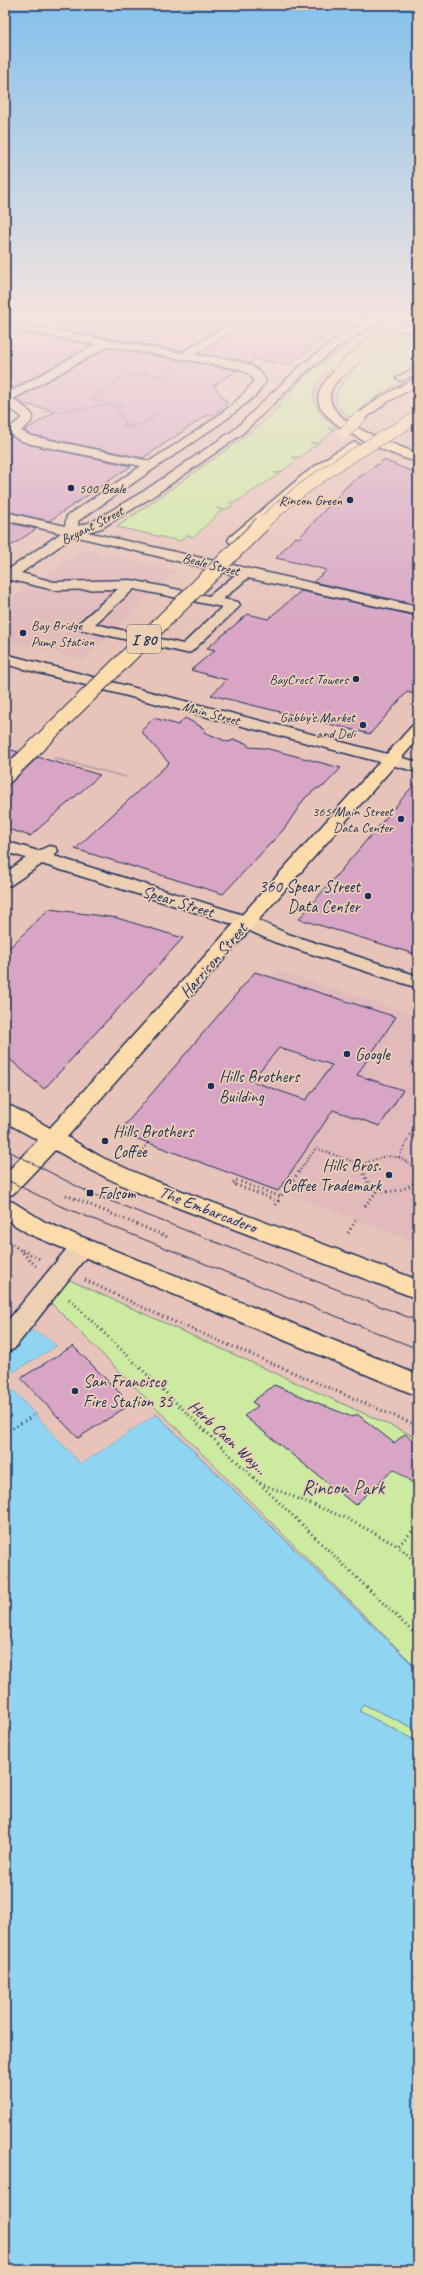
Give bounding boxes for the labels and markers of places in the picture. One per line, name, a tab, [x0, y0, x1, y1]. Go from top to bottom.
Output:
place label: 500 Beale	[79, 480, 127, 497]
marker: 500 Beale	[66, 483, 76, 493]
place label: Rincon Green	[279, 492, 343, 509]
marker: Rincon Green	[345, 495, 355, 505]
place label: Bay Bridge Pump Station	[31, 617, 95, 650]
marker: Bay Bridge Pump Station	[18, 628, 28, 638]
place label: BayCrest Towers	[269, 671, 349, 688]
marker: BayCrest Towers	[351, 674, 361, 684]
place label: Gabby’s Market and Deli	[280, 709, 357, 742]
marker: Gabby’s Market and Deli	[358, 720, 368, 730]
place label: 365 Main Street Data Center	[312, 803, 395, 836]
marker: 365 Main Street Data Center	[396, 814, 406, 824]
place label: 360 Spear Street Data Center	[259, 876, 362, 917]
marker: 360 Spear Street Data Center	[363, 891, 373, 901]
place label: Google	[355, 1044, 391, 1065]
marker: Google	[342, 1049, 352, 1059]
place label: Hills Brothers Building	[219, 1066, 300, 1107]
marker: Hills Brothers Building	[206, 1081, 216, 1091]
place label: Hills Brothers Coffee	[113, 1121, 194, 1162]
marker: Hills Brothers Coffee	[100, 1136, 110, 1146]
place label: Hills Bros. Coffee Trademark	[282, 1155, 383, 1196]
marker: Hills Bros. Coffee Trademark	[384, 1170, 394, 1180]
place label: Folsom	[98, 1183, 136, 1204]
marker: Folsom	[85, 1188, 95, 1198]
place label: San Francisco Fire Station 35	[83, 1371, 174, 1412]
marker: San Francisco Fire Station 35	[70, 1386, 80, 1396]

